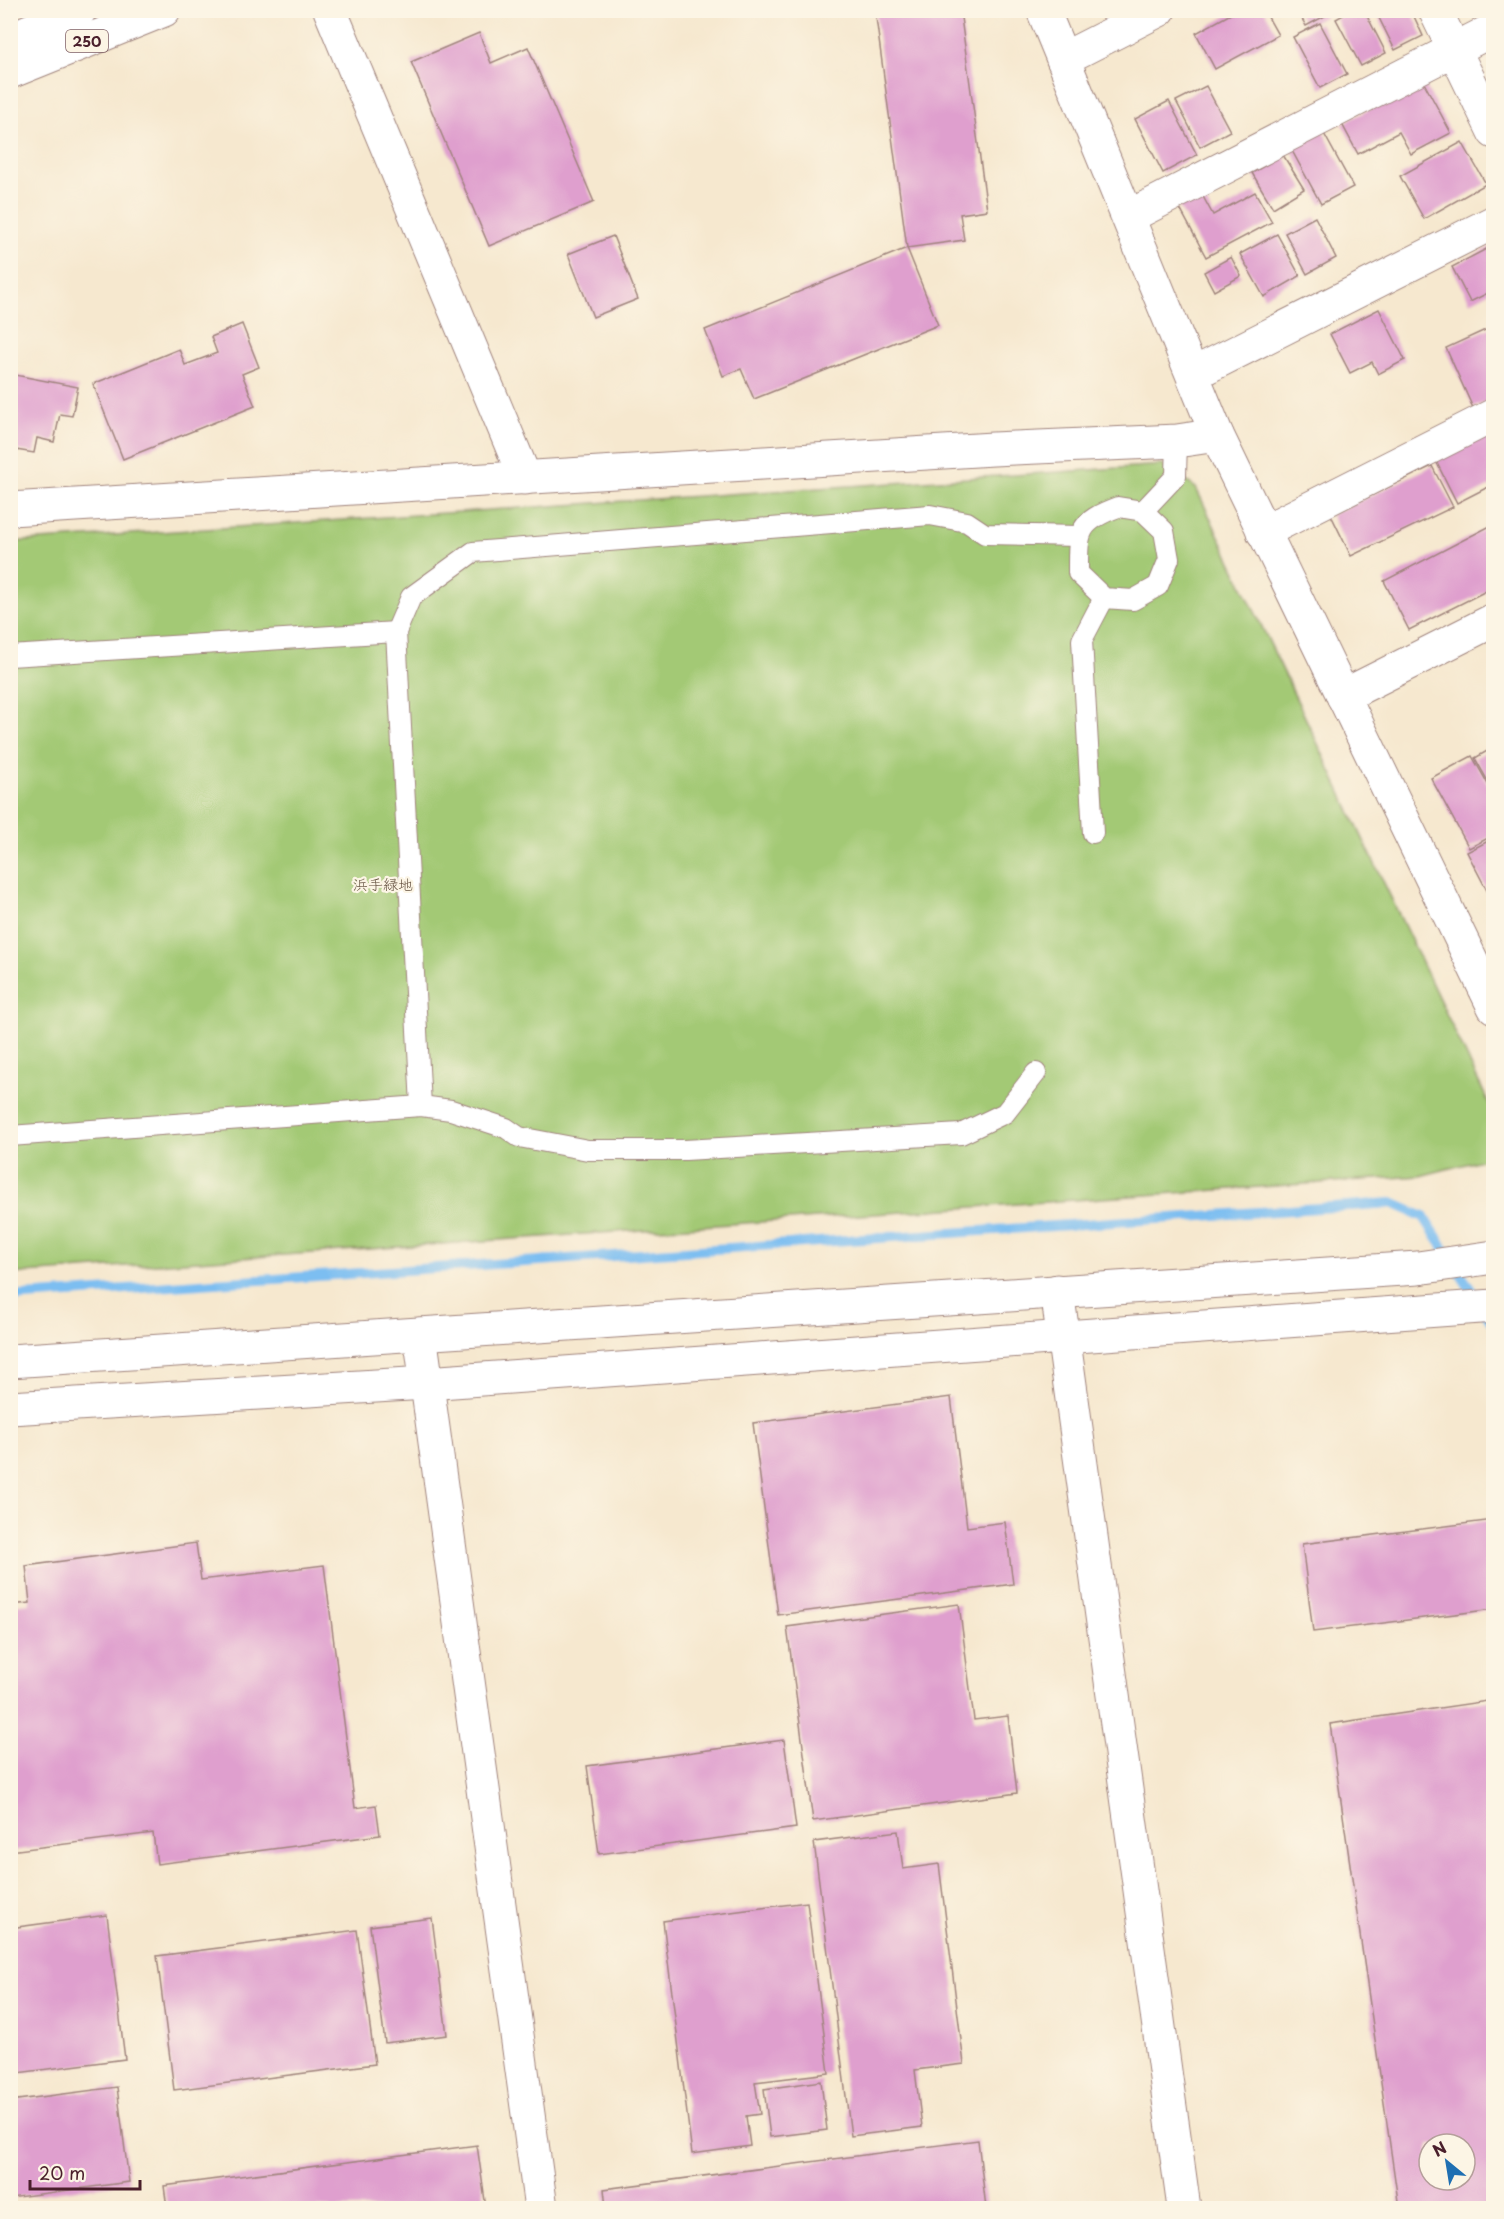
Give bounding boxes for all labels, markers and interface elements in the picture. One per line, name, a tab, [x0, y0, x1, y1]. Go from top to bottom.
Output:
road number: 250	[66, 30, 108, 52]
park label: 浜手緑地	[353, 872, 413, 895]
north arrow	[1417, 2132, 1477, 2192]
text: N	[1428, 2135, 1450, 2162]
scale bar	[30, 2153, 140, 2191]
text: 20 m	[39, 2159, 85, 2186]

